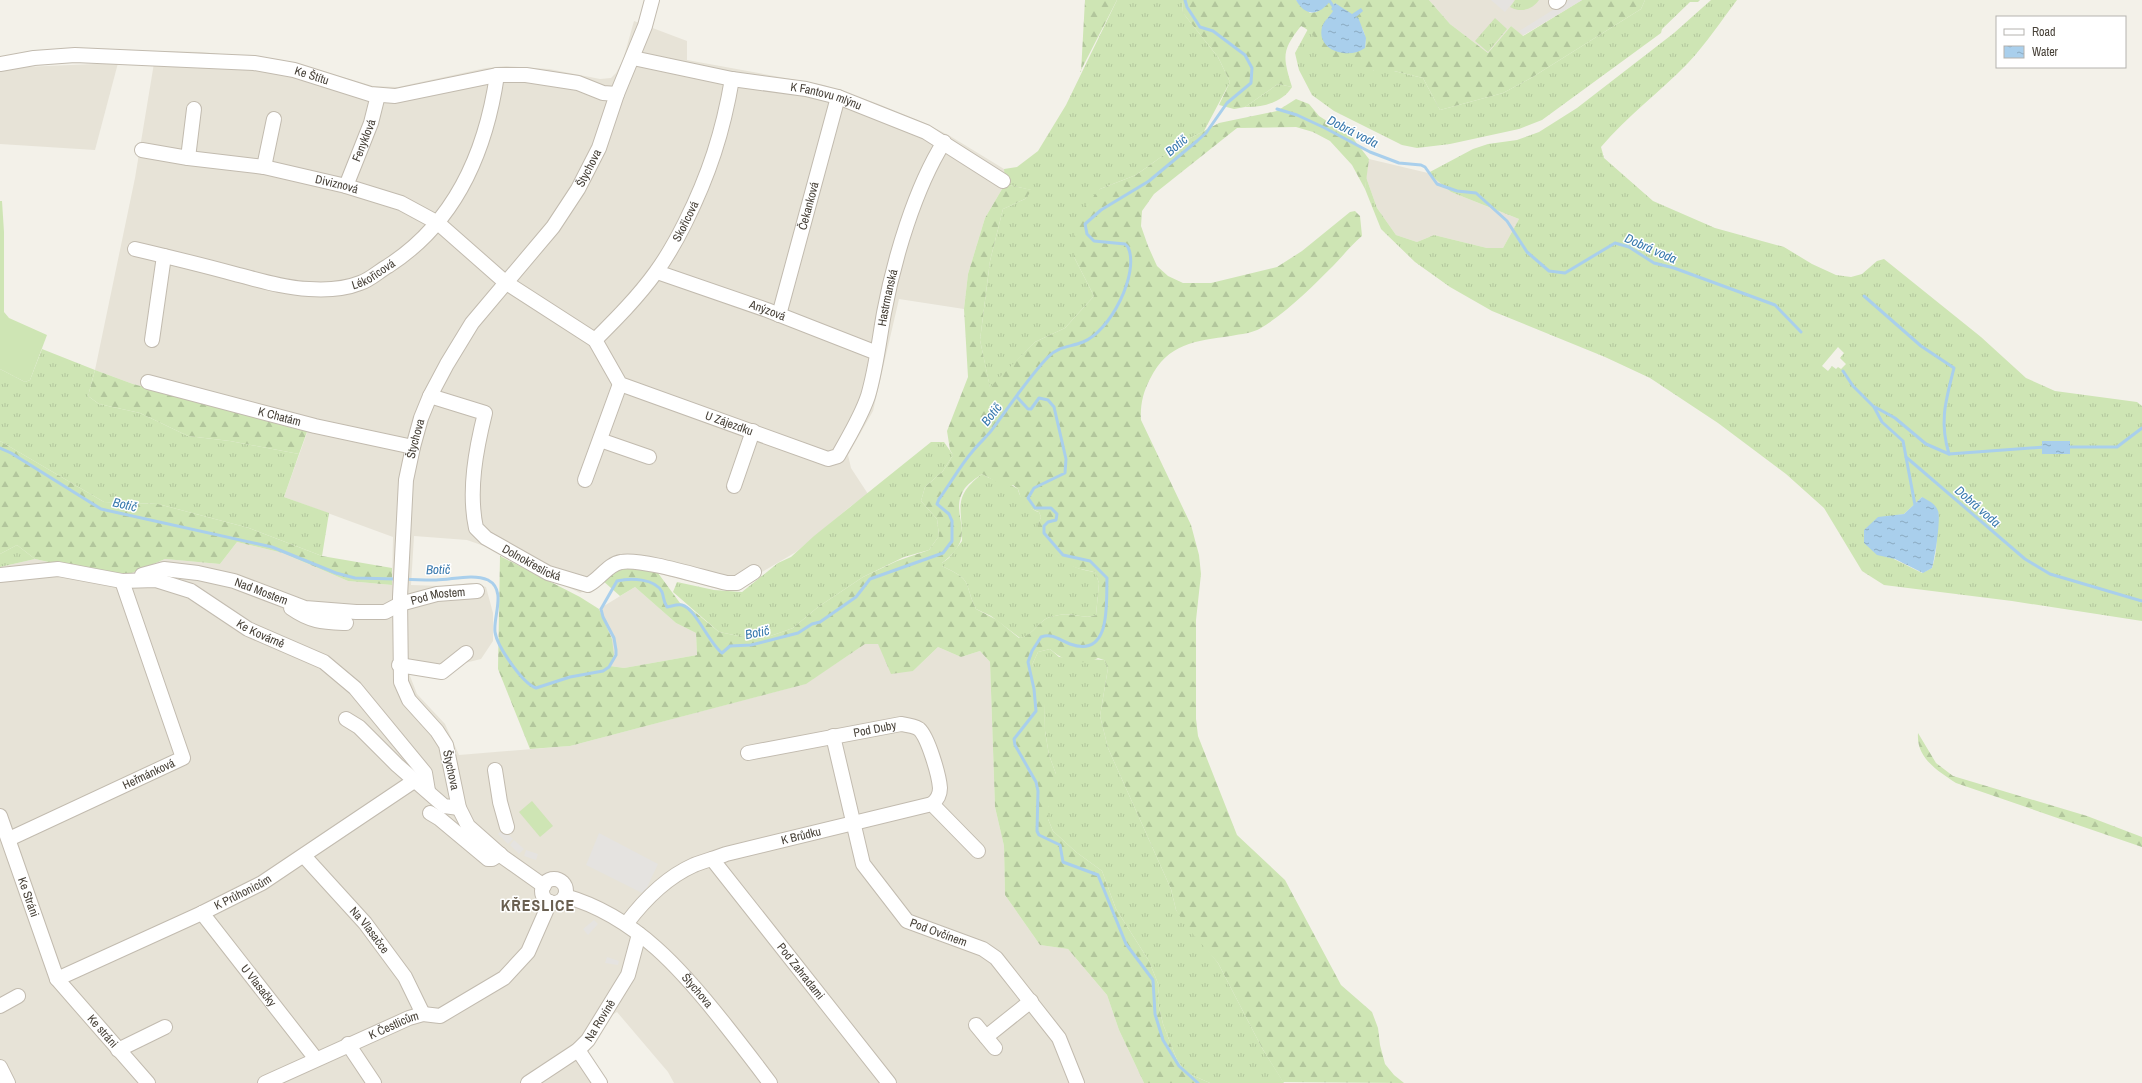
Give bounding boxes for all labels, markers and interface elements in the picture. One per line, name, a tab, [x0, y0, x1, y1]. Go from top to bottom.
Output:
legend	[1996, 16, 2126, 68]
text: Road	[2032, 24, 2056, 40]
text: Water	[2032, 44, 2059, 60]
street label: Ke Štítu	[293, 63, 331, 89]
street label: K Fantovu mlýnu	[789, 79, 864, 114]
water label: Dobrá voda	[1324, 111, 1381, 152]
street label: Fenyklová	[348, 117, 380, 164]
water label: Botič	[1162, 131, 1192, 160]
street label: Štychova	[572, 146, 605, 190]
street label: Diviznová	[314, 171, 361, 197]
street label: Čekanková	[794, 180, 823, 232]
street label: Skořicová	[669, 198, 703, 245]
water label: Dobrá voda	[1622, 229, 1679, 267]
street label: Lékořicová	[350, 255, 399, 293]
street label: Hastrmanská	[874, 267, 902, 327]
street label: Anýzová	[746, 296, 789, 325]
water label: Botič	[977, 399, 1006, 429]
street label: K Chatám	[256, 403, 303, 430]
street label: U Zájezdku	[703, 407, 755, 439]
street label: Štychova	[403, 417, 429, 460]
water label: Dobrá voda	[1951, 482, 2004, 531]
water label: Botič	[111, 493, 139, 516]
street label: Dolnokřeslická	[499, 541, 563, 585]
water label: Botič	[426, 561, 451, 578]
street label: Nad Mostem	[232, 574, 290, 609]
street label: Pod Mostem	[409, 584, 466, 609]
street label: Ke Kovárně	[233, 615, 287, 652]
water label: Botič	[744, 622, 771, 643]
street label: Pod Duby	[852, 717, 898, 741]
street label: Štychova	[439, 749, 463, 792]
street label: Heřmánková	[120, 755, 178, 793]
street label: K Brůdku	[779, 823, 823, 848]
street label: K Průhonicům	[211, 871, 275, 914]
street label: Ke Stráni	[14, 875, 43, 919]
district label: KŘESLICE	[501, 894, 575, 916]
street label: Na Vlasačce	[346, 903, 393, 957]
street label: Pod Ovčínem	[908, 915, 969, 950]
street label: Pod Zahradami	[773, 940, 828, 1003]
street label: U Vlasačky	[237, 961, 280, 1010]
street label: Štychova	[678, 970, 717, 1012]
street label: Na Rovině	[581, 996, 619, 1044]
street label: K Čestlicům	[366, 1008, 420, 1043]
street label: Ke stráni	[84, 1011, 122, 1051]

